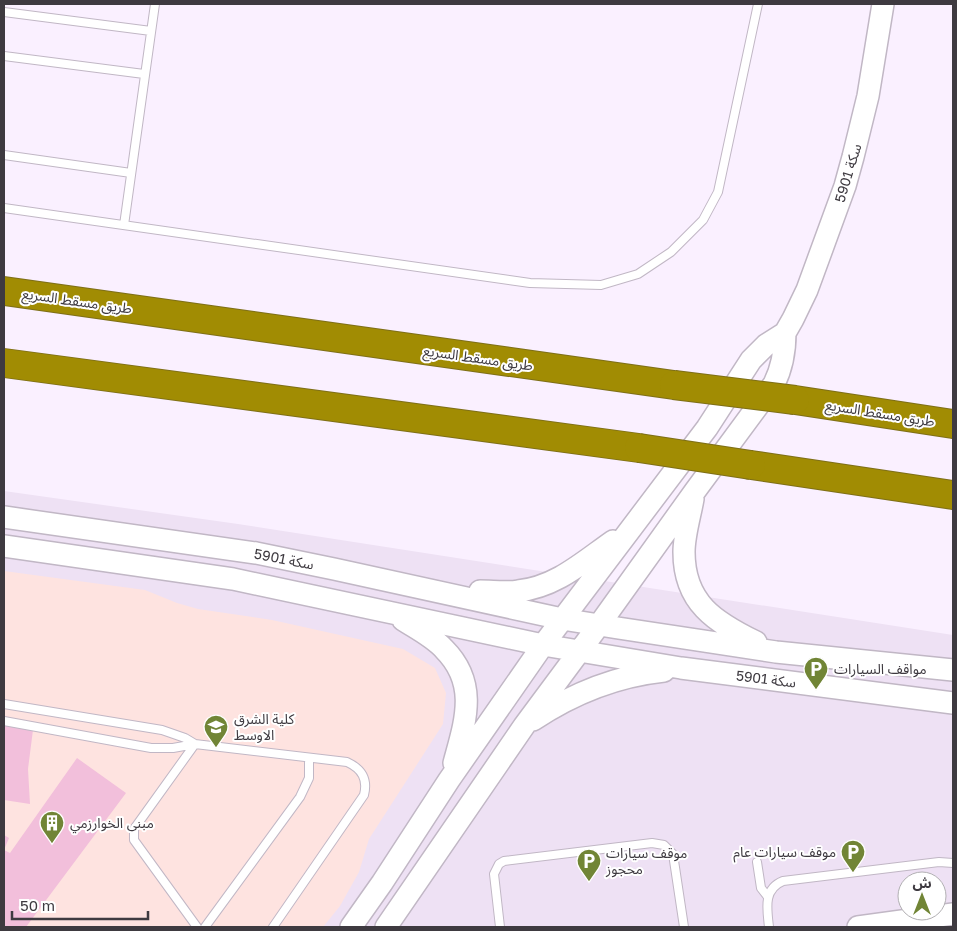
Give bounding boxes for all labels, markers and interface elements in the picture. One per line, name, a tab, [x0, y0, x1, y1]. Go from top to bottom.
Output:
street label: سكة 5901	[831, 141, 864, 204]
street label: طريق مسقط السريع	[21, 284, 133, 320]
street label: طريق مسقط السريع	[422, 341, 534, 377]
street label: طريق مسقط السريع	[824, 395, 936, 433]
street label: سكة 5901	[253, 544, 315, 573]
parking icon: مواقف السيارات	[803, 656, 829, 690]
place label: مواقف السيارات	[834, 660, 927, 678]
street label: سكة 5901	[735, 666, 797, 691]
place label: كلية الشرق الاوسط	[234, 710, 295, 744]
school or university icon: كلية الشرق الاوسط	[203, 714, 229, 748]
building icon: مبنى الخوارزمي	[39, 810, 65, 844]
place label: مبنى الخوارزمي	[70, 814, 154, 834]
parking icon: موقف سيارات عام	[840, 839, 866, 873]
place label: موقف سيارات عام	[733, 843, 836, 863]
place label: موقف سيارات محجوز	[605, 844, 687, 878]
parking icon: موقف سيارات محجوز	[576, 848, 602, 882]
north arrow	[897, 871, 947, 921]
text: ش	[912, 874, 932, 891]
scale bar	[12, 888, 149, 920]
text: 50 m	[20, 896, 55, 914]

